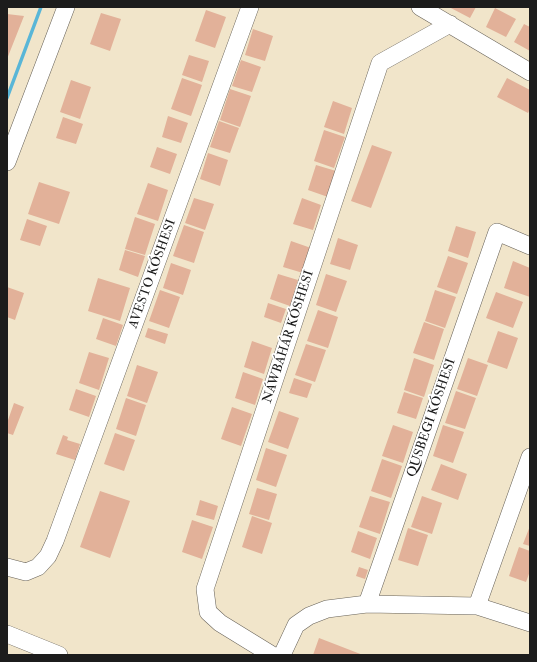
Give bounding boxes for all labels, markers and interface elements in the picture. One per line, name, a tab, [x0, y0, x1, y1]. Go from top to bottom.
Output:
street label: AVESTO KÓSHESI	[126, 217, 180, 331]
street label: NÁWBÁHÁR KÓSHESI	[260, 269, 318, 405]
street label: QUSBEGI KÓSHESI	[404, 357, 460, 479]

